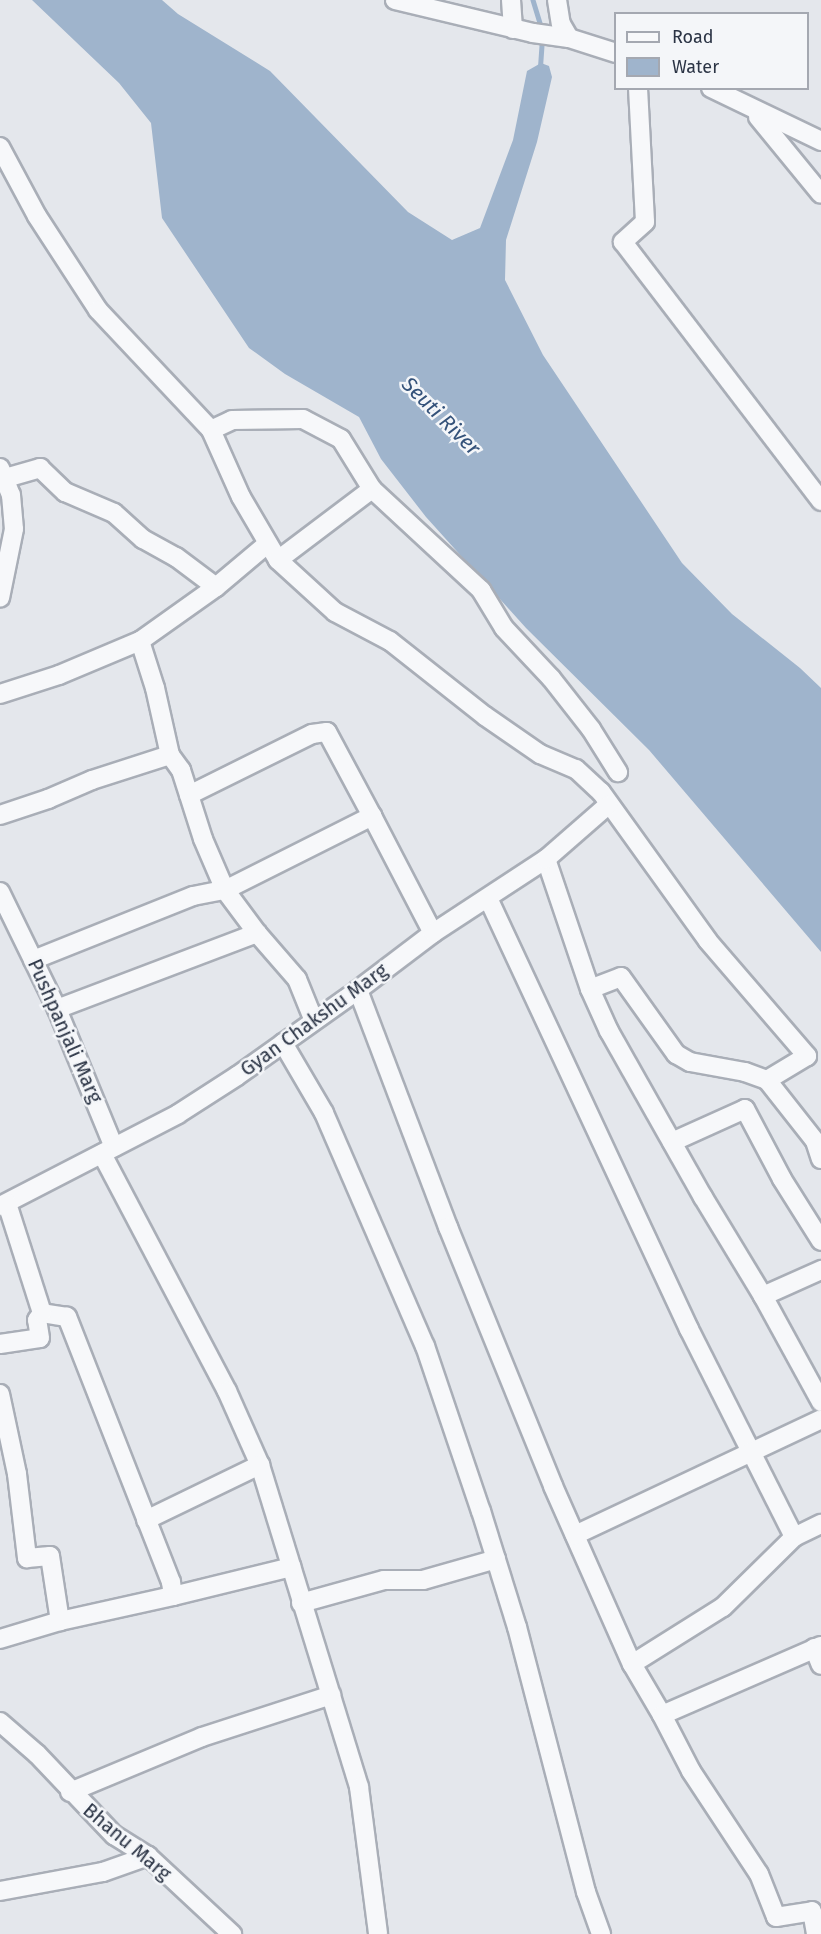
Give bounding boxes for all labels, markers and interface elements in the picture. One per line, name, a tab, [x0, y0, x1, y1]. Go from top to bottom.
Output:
legend	[614, 12, 809, 90]
text: Road	[672, 26, 714, 48]
text: Water	[672, 56, 719, 78]
water label: Seuti River	[397, 372, 485, 460]
street label: Pushpanjali Marg	[22, 955, 108, 1107]
street label: Gyan Chakshu Marg	[236, 959, 392, 1081]
street label: Bhanu Marg	[78, 1798, 176, 1886]

